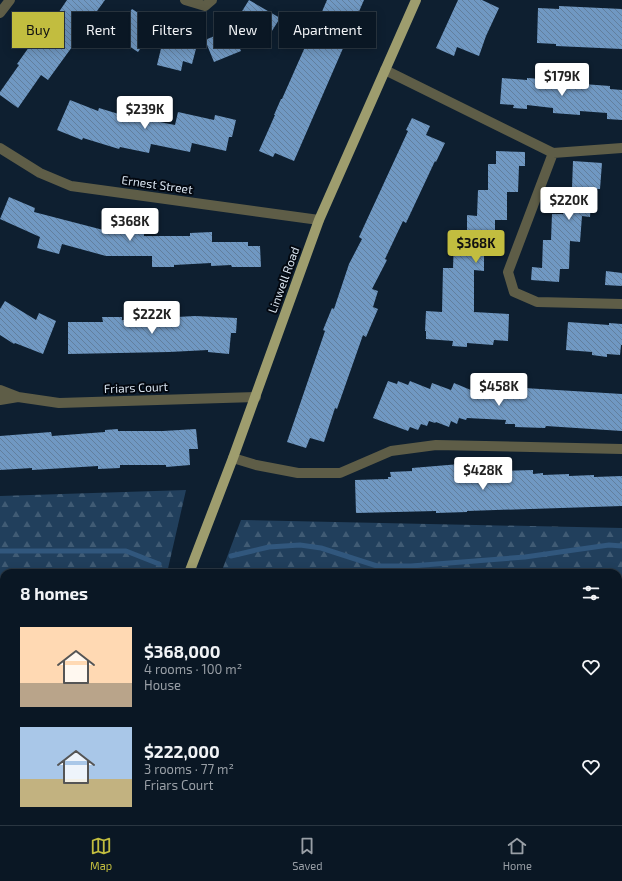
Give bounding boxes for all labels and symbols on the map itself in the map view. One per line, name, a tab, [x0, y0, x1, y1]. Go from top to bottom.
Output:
pin: $179K	[534, 63, 590, 97]
pin: $239K	[117, 96, 173, 130]
street label: Ernest Street	[121, 172, 194, 196]
pin: $220K	[541, 187, 597, 221]
pin: $368K	[102, 208, 158, 242]
pin: $368K	[448, 230, 504, 264]
street label: Linwell Road	[265, 245, 302, 315]
pin: $222K	[124, 301, 180, 335]
pin: $458K	[471, 373, 527, 407]
street label: Friars Court	[104, 379, 169, 395]
pin: $428K	[455, 457, 511, 491]

